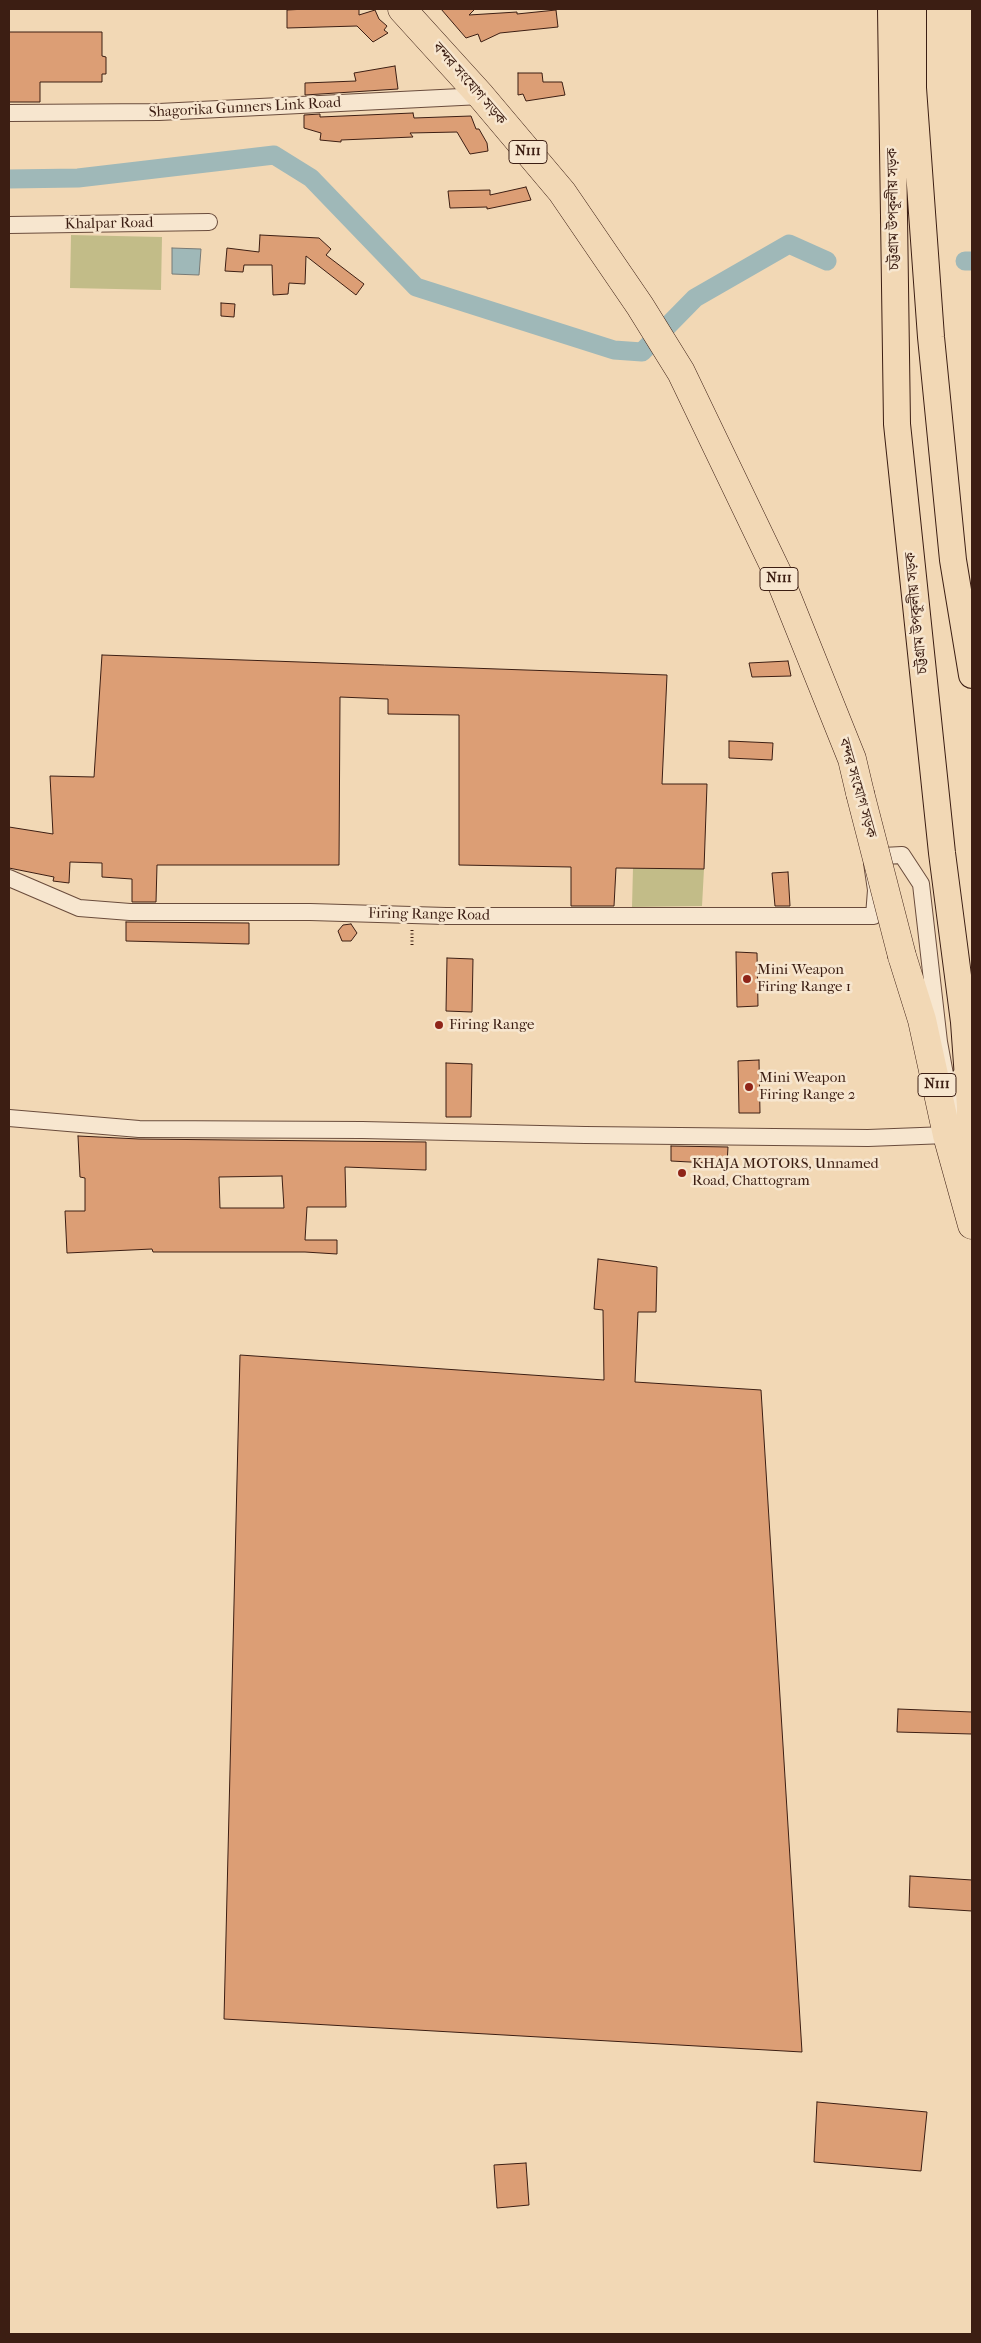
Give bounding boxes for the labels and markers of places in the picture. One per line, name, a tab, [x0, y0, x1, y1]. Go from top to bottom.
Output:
place label: Mini Weapon Firing Range 1	[757, 961, 851, 996]
marker: Mini Weapon Firing Range 1	[741, 973, 753, 985]
place label: Firing Range	[449, 1016, 534, 1034]
marker: Firing Range	[433, 1019, 445, 1031]
place label: Mini Weapon Firing Range 2	[759, 1069, 855, 1104]
marker: Mini Weapon Firing Range 2	[743, 1081, 755, 1093]
place label: KHAJA MOTORS, Unnamed Road, Chattogram	[692, 1155, 879, 1190]
marker: KHAJA MOTORS, Unnamed Road, Chattogram	[676, 1167, 688, 1179]

